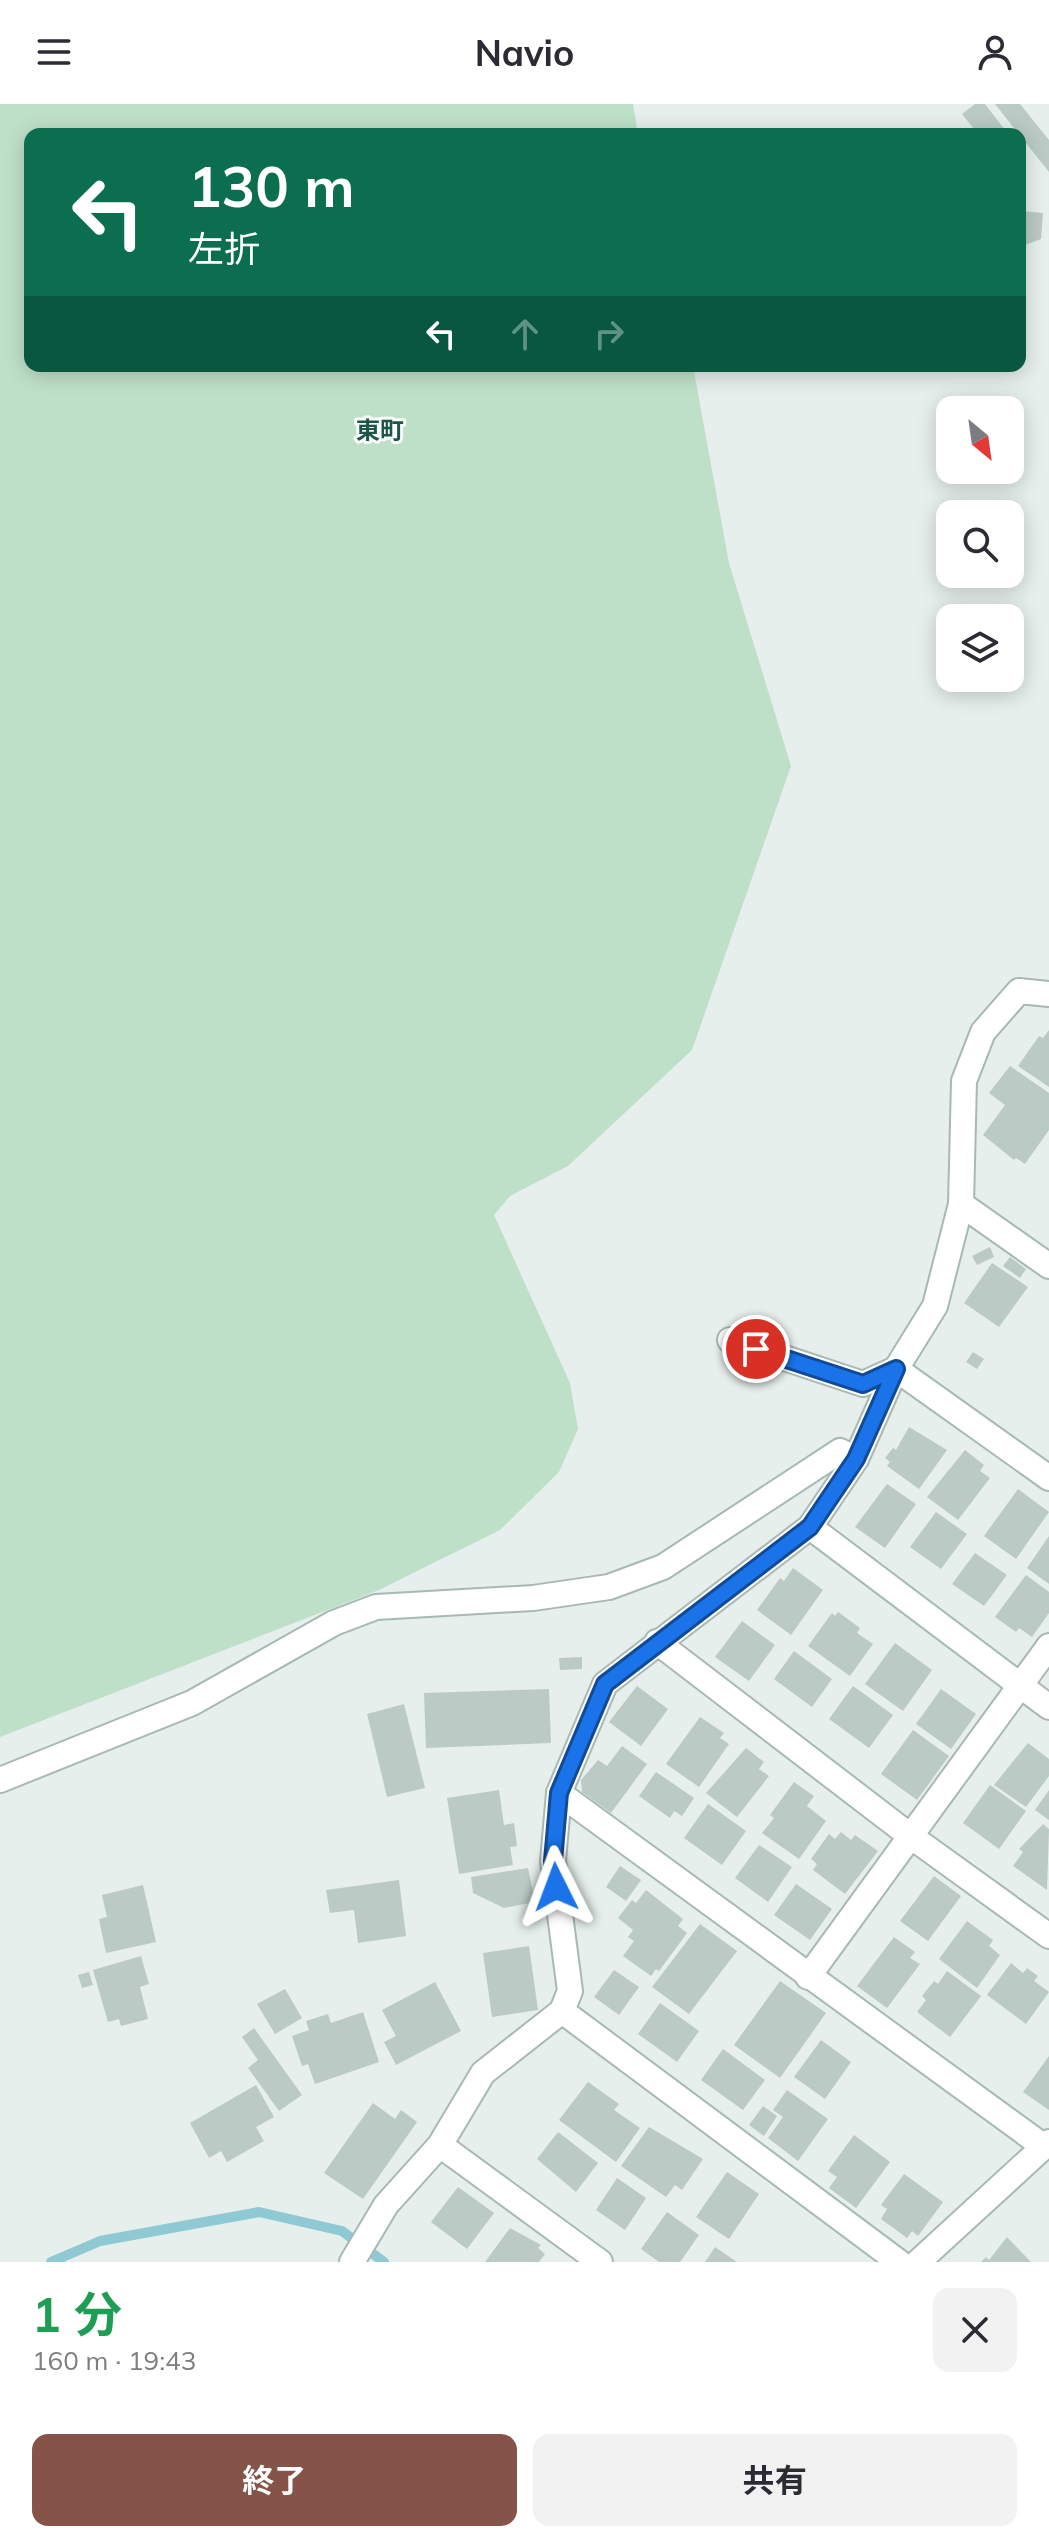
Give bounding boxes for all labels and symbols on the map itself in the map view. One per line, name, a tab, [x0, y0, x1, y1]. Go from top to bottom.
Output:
north arrow	[936, 396, 1024, 484]
district label: 東町	[356, 415, 404, 445]
pin	[722, 1315, 790, 1383]
position arrow	[514, 1845, 598, 1929]

